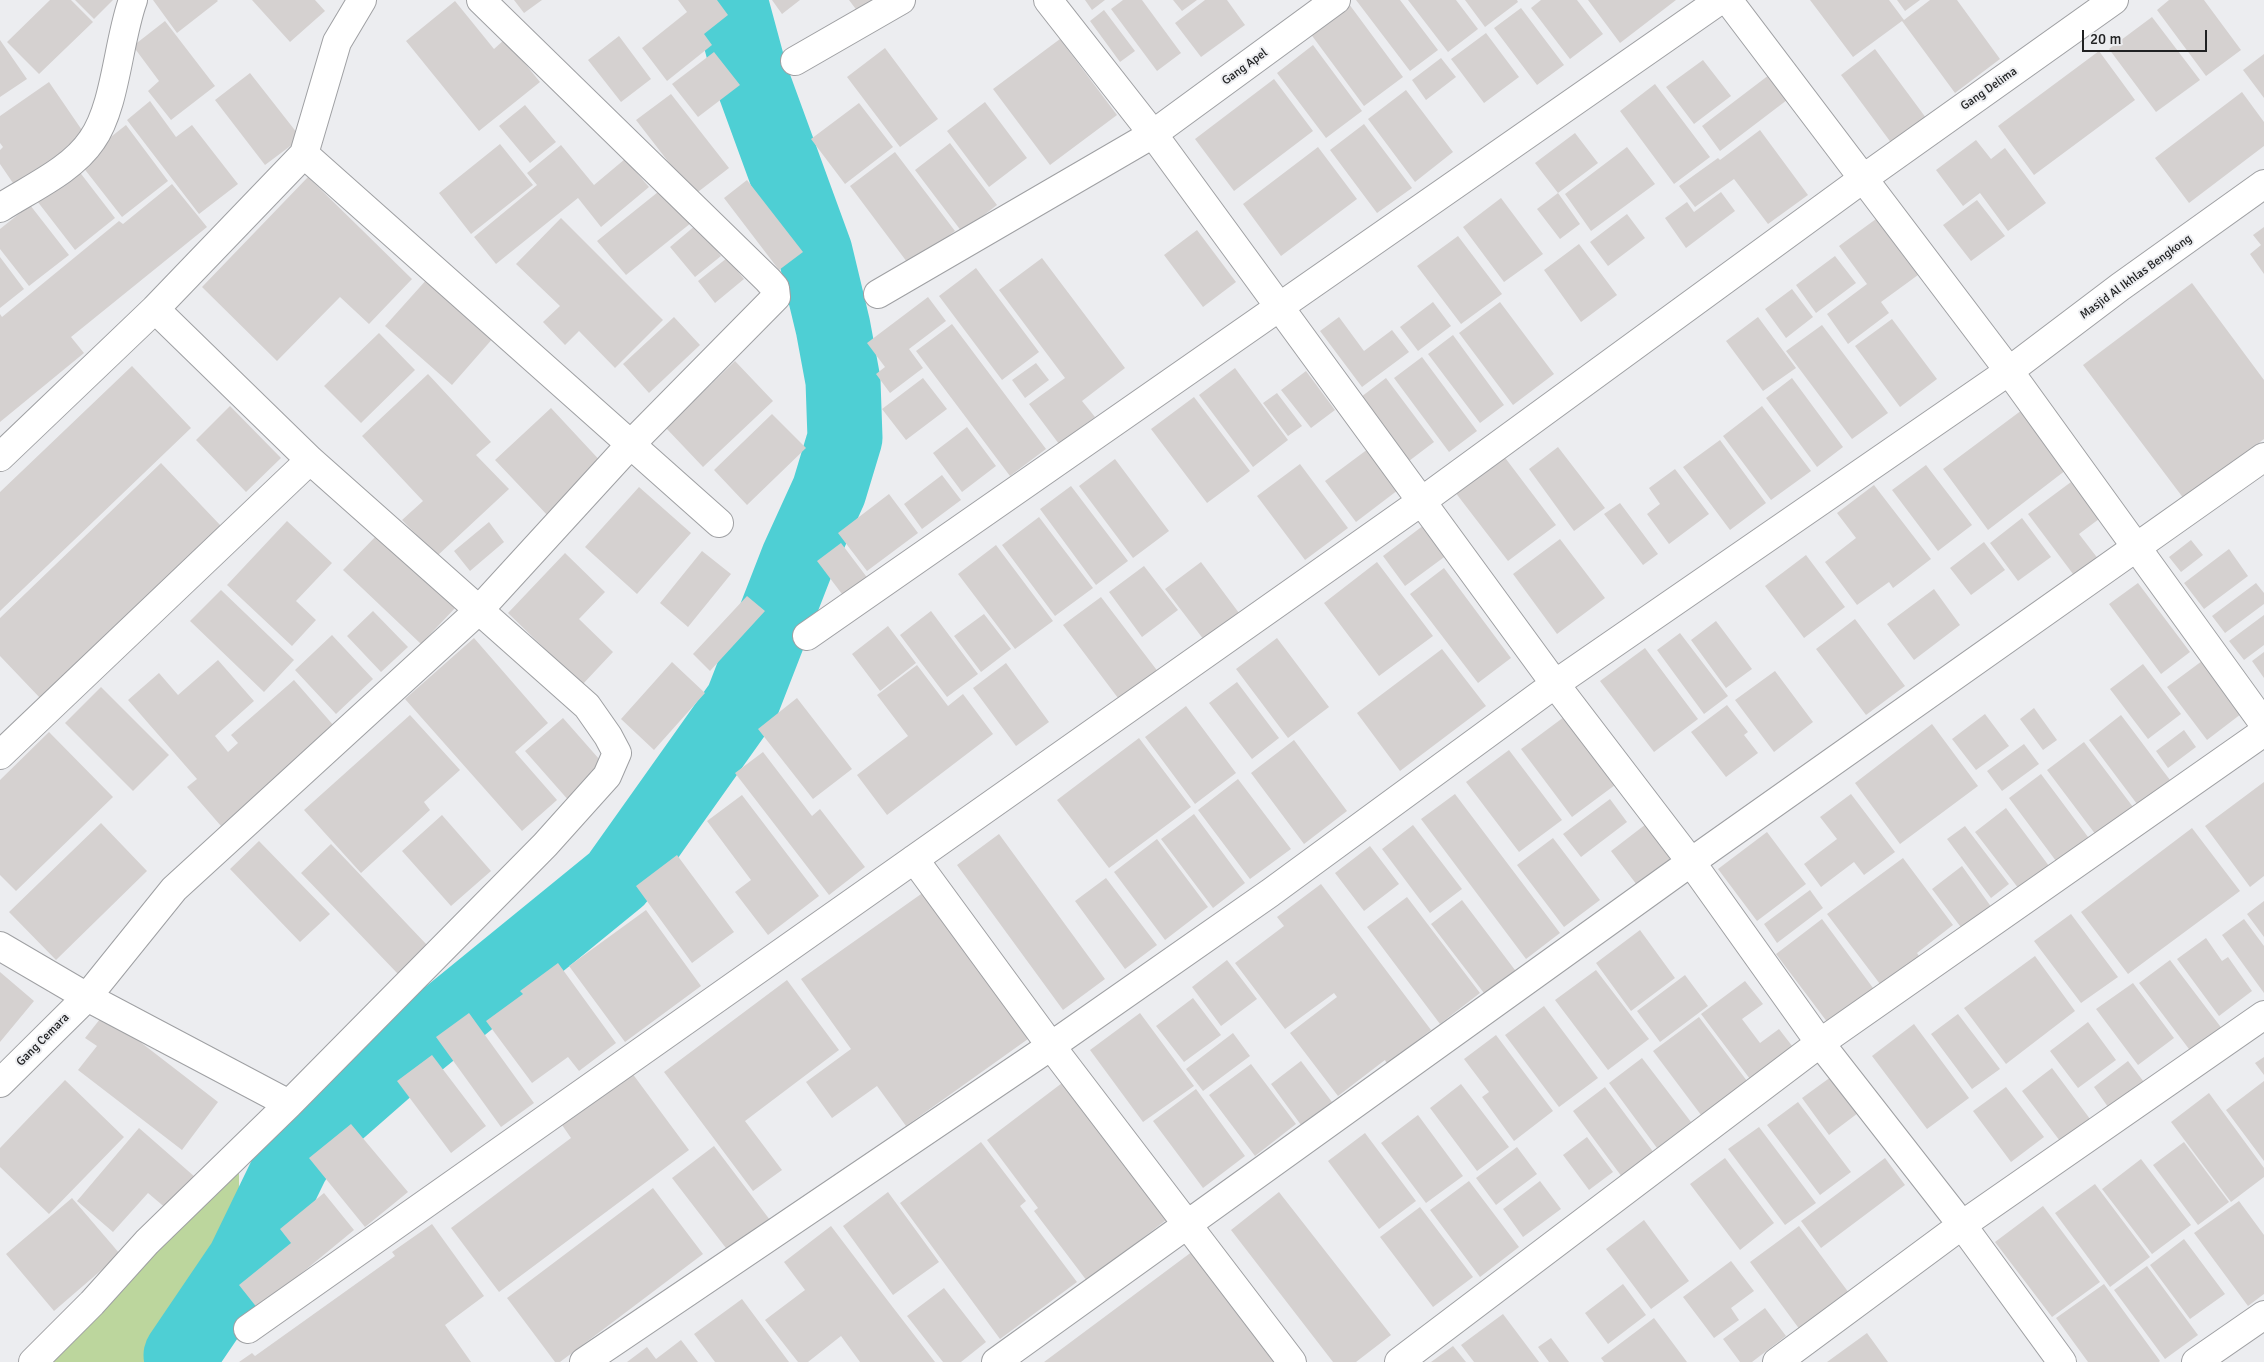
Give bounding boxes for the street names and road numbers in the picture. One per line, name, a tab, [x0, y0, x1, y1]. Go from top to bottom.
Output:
street label: Gang Apel	[1220, 46, 1270, 88]
street label: Gang Delima	[1958, 64, 2020, 114]
street label: Masjid Al Ikhlas Bengkong	[2077, 232, 2195, 322]
street label: Gang Cemara	[14, 1011, 72, 1069]

